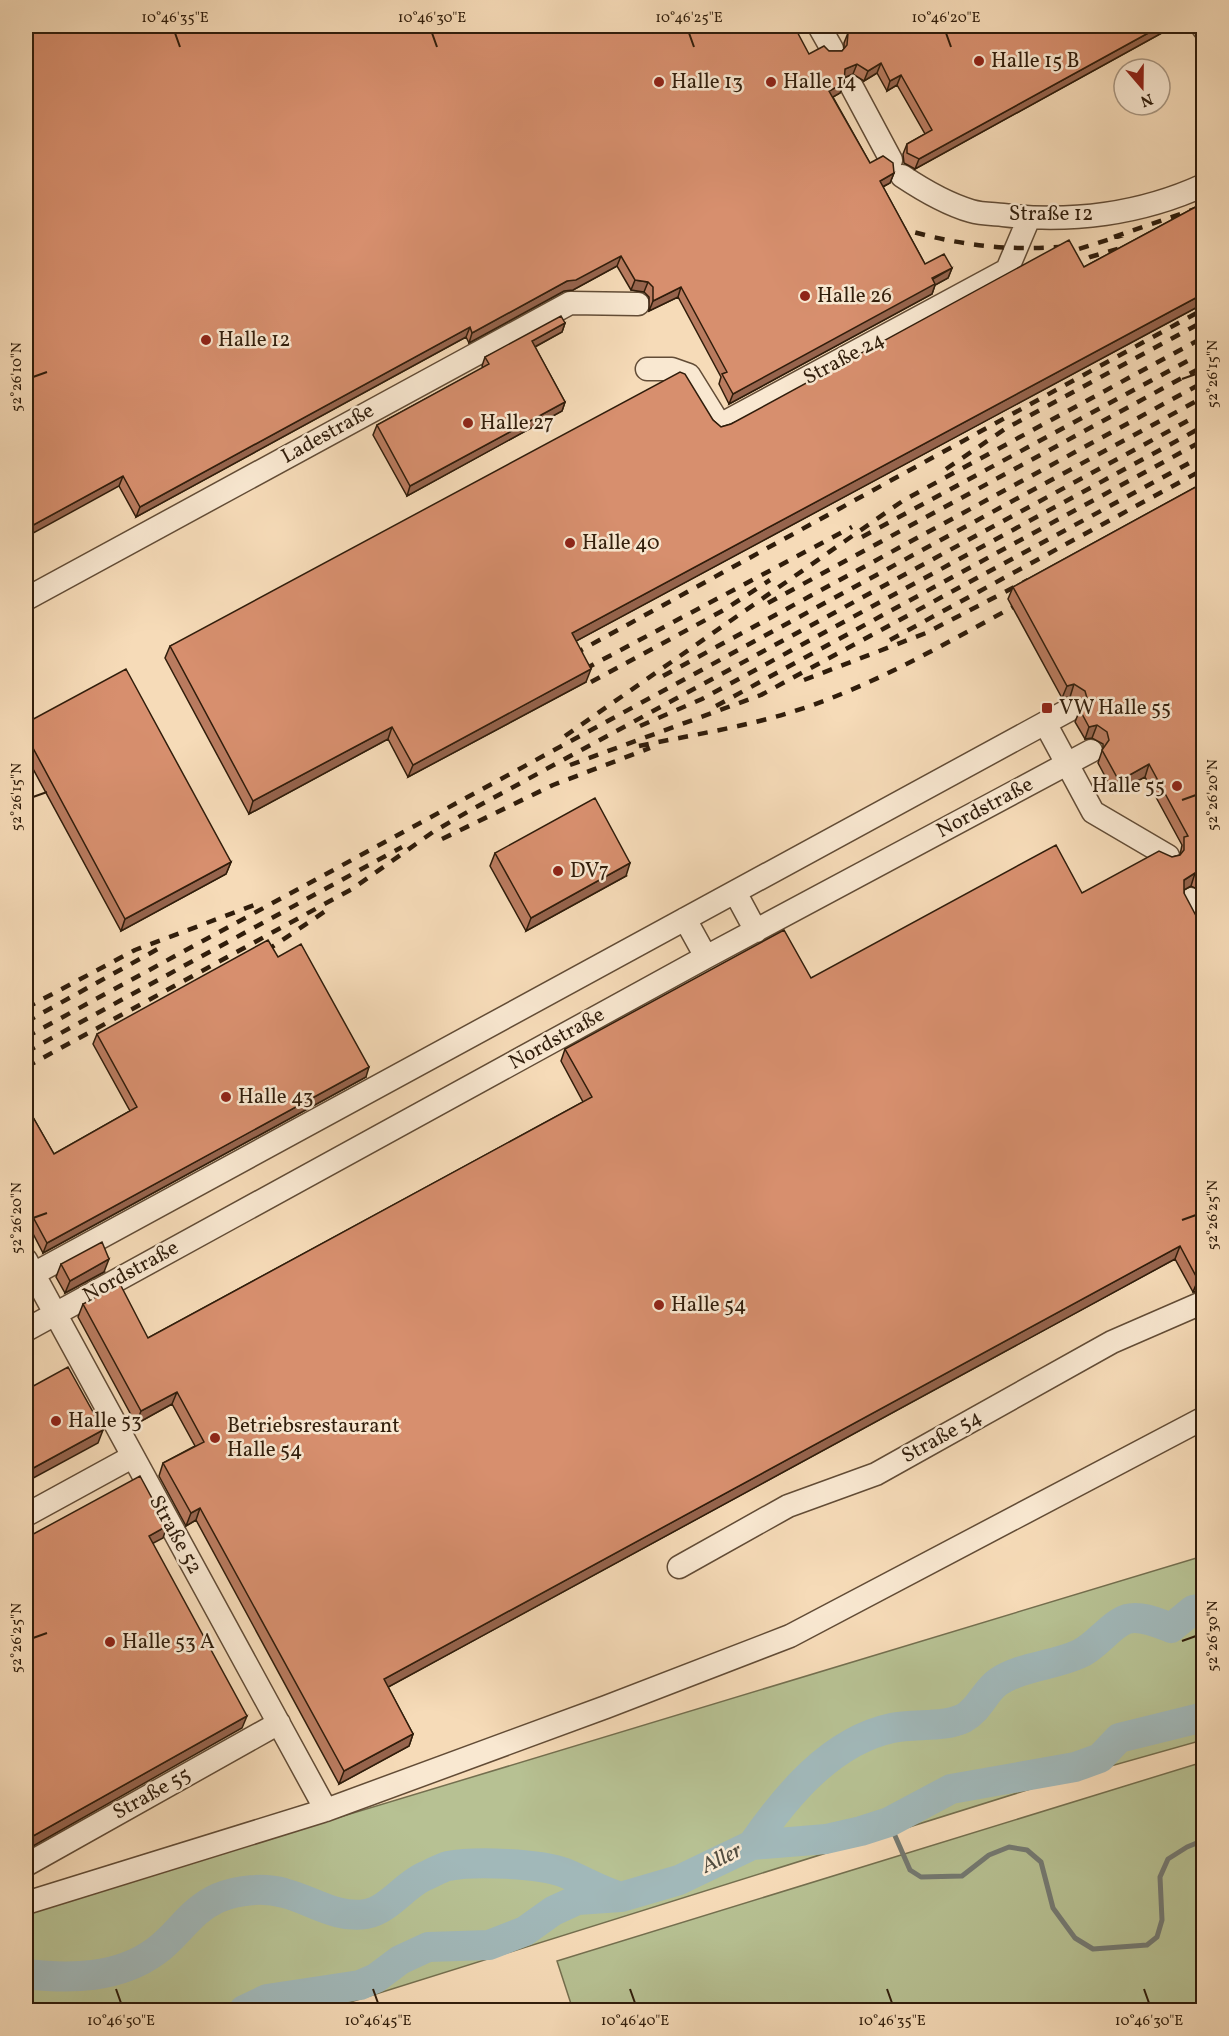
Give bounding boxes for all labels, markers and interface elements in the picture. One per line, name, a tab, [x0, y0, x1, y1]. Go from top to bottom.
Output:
text: 10°46'35"E	[141, 8, 209, 29]
text: 10°46'30"E	[398, 8, 466, 29]
text: 10°46'25"E	[655, 8, 723, 29]
text: 10°46'20"E	[912, 8, 980, 29]
place label: Halle 15 B	[991, 47, 1080, 76]
marker: Halle 15 B	[972, 54, 986, 68]
north arrow	[1112, 57, 1172, 117]
place label: Halle 13	[671, 68, 743, 97]
place label: Halle 14	[783, 68, 857, 97]
marker: Halle 13	[652, 75, 666, 89]
marker: Halle 14	[764, 75, 778, 89]
text: N	[1137, 87, 1156, 112]
street label: Straße 12	[1009, 200, 1093, 229]
place label: Halle 26	[817, 282, 892, 311]
marker: Halle 26	[798, 289, 812, 303]
place label: Halle 12	[218, 326, 290, 355]
street label: Straße 24	[798, 326, 890, 392]
marker: Halle 12	[199, 333, 213, 347]
text: 52°26'15"N	[1203, 340, 1224, 408]
text: 52°26'10"N	[7, 342, 28, 412]
street label: Ladestraße	[276, 397, 380, 471]
place label: Halle 27	[480, 409, 554, 438]
marker: Halle 27	[461, 416, 475, 430]
place label: Halle 40	[582, 529, 660, 558]
marker: Halle 40	[563, 536, 577, 550]
place label: VW Halle 55	[1059, 694, 1171, 723]
marker: VW Halle 55	[1040, 701, 1054, 715]
text: 52°26'20"N	[1203, 759, 1224, 831]
text: 52°26'15"N	[7, 763, 28, 831]
street label: Nordstraße	[932, 770, 1038, 846]
place label: Halle 55	[1092, 772, 1165, 801]
marker: Halle 55	[1170, 779, 1184, 793]
place label: DV7	[570, 857, 609, 886]
marker: DV7	[551, 864, 565, 878]
street label: Nordstraße	[504, 1001, 610, 1077]
place label: Halle 43	[238, 1083, 313, 1112]
marker: Halle 43	[219, 1090, 233, 1104]
text: 52°26'25"N	[1203, 1180, 1224, 1250]
text: 52°26'20"N	[7, 1182, 28, 1254]
street label: Nordstraße	[78, 1234, 184, 1310]
place label: Halle 54	[671, 1291, 747, 1320]
marker: Halle 54	[652, 1298, 666, 1312]
street label: Straße 54	[897, 1403, 987, 1471]
place label: Halle 53	[68, 1407, 142, 1436]
place label: Betriebsrestaurant Halle 54	[227, 1412, 400, 1465]
marker: Halle 53	[49, 1414, 63, 1428]
marker: Betriebsrestaurant Halle 54	[208, 1431, 222, 1445]
street label: Straße 52	[141, 1490, 209, 1580]
text: 52°26'30"N	[1203, 1600, 1224, 1672]
text: 52°26'25"N	[7, 1603, 28, 1673]
place label: Halle 53 A	[122, 1628, 215, 1657]
marker: Halle 53 A	[103, 1635, 117, 1649]
street label: Straße 55	[108, 1761, 196, 1827]
water label: Aller	[695, 1836, 748, 1883]
text: 10°46'50"E	[87, 2011, 155, 2032]
text: 10°46'45"E	[345, 2011, 412, 2032]
text: 10°46'40"E	[601, 2011, 669, 2032]
text: 10°46'35"E	[858, 2011, 926, 2032]
text: 10°46'30"E	[1115, 2011, 1183, 2032]

